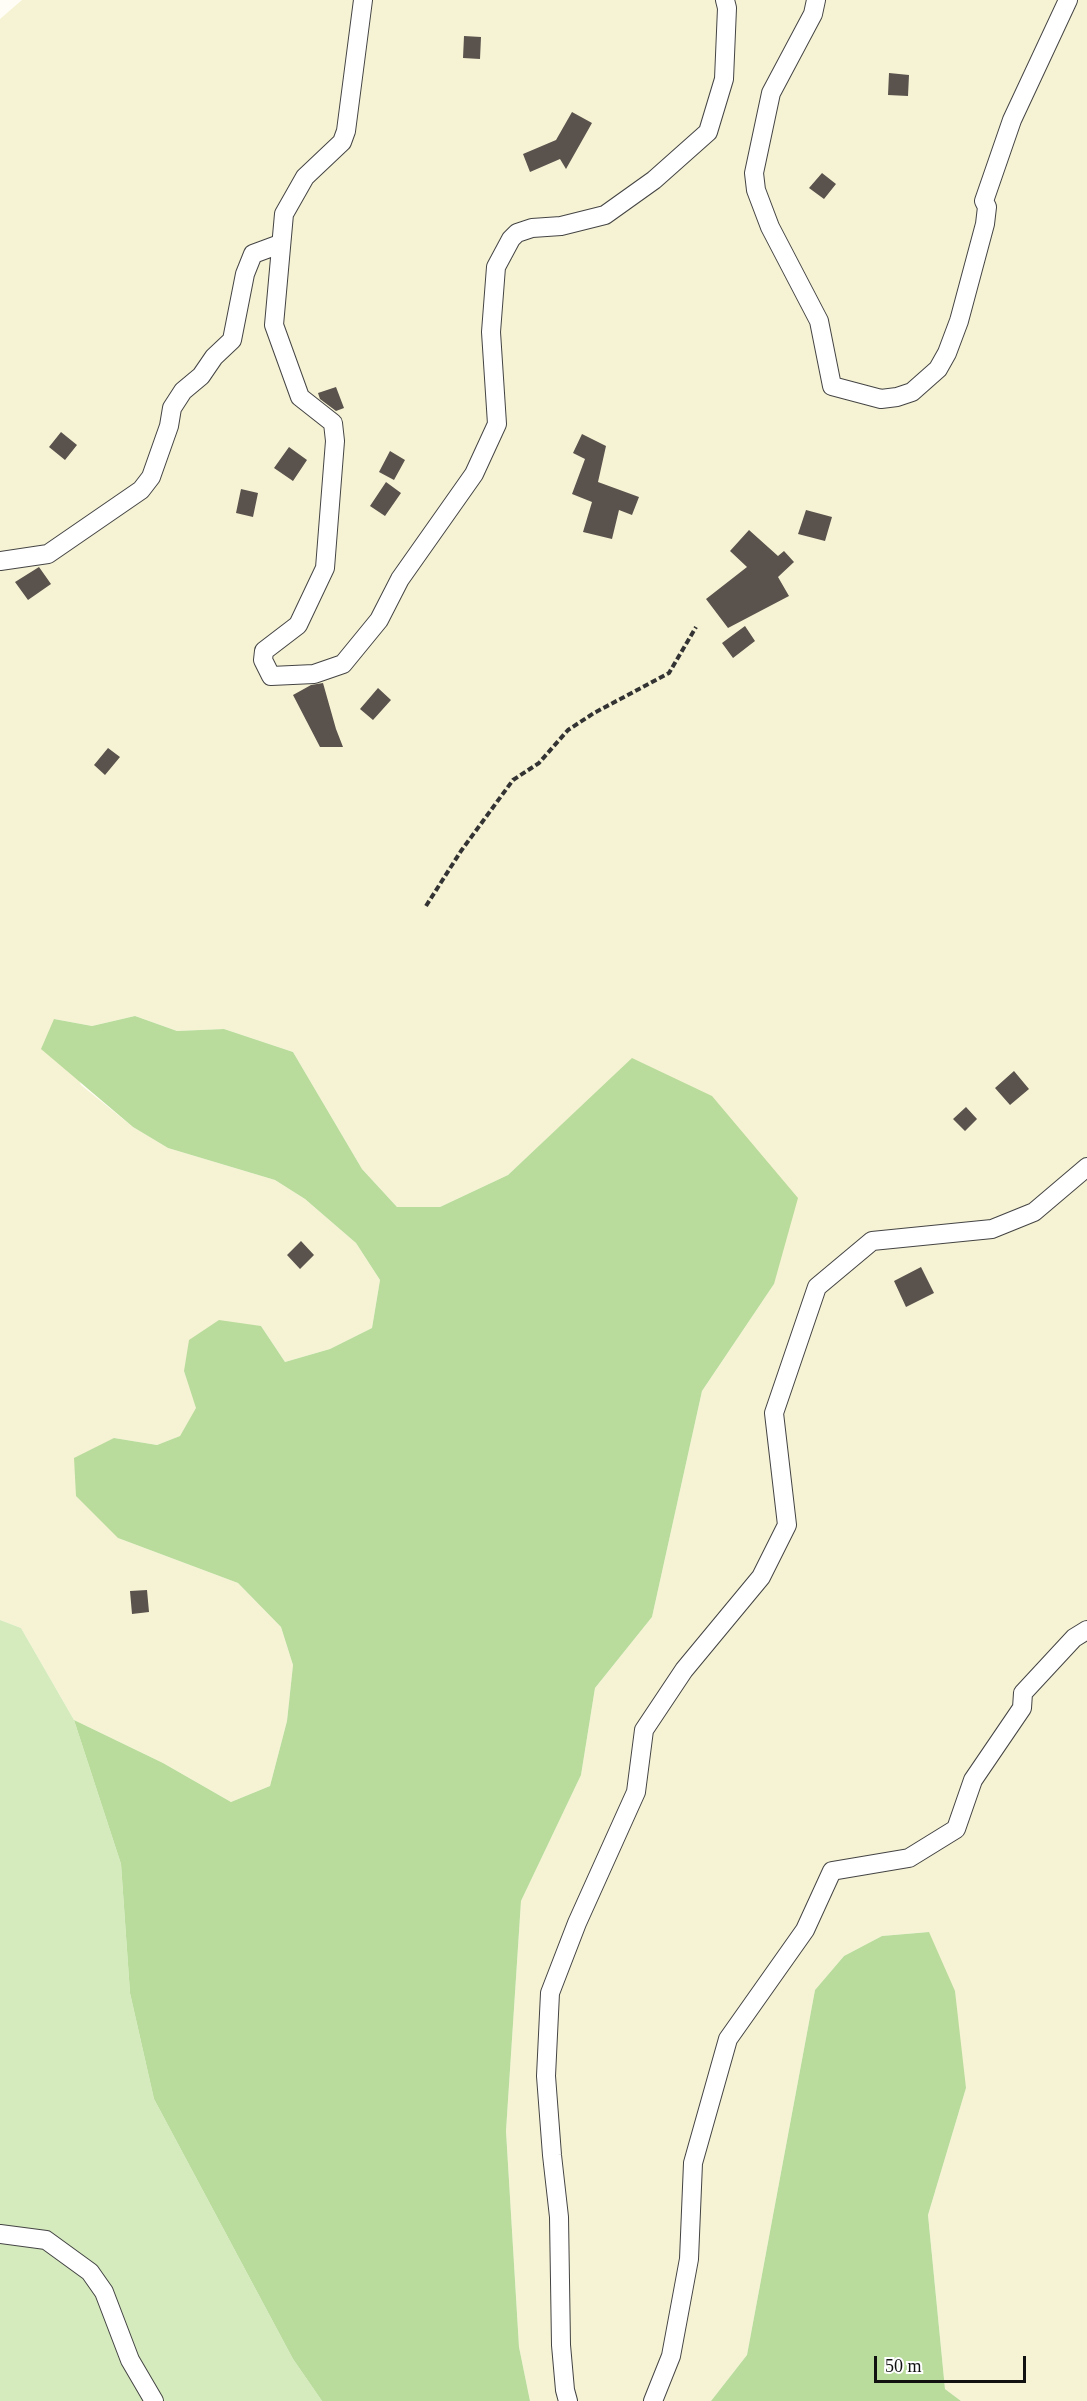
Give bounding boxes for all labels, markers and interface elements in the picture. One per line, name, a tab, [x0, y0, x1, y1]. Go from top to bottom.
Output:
scale bar	[877, 2344, 1028, 2382]
text: 50 m	[885, 2356, 922, 2376]

